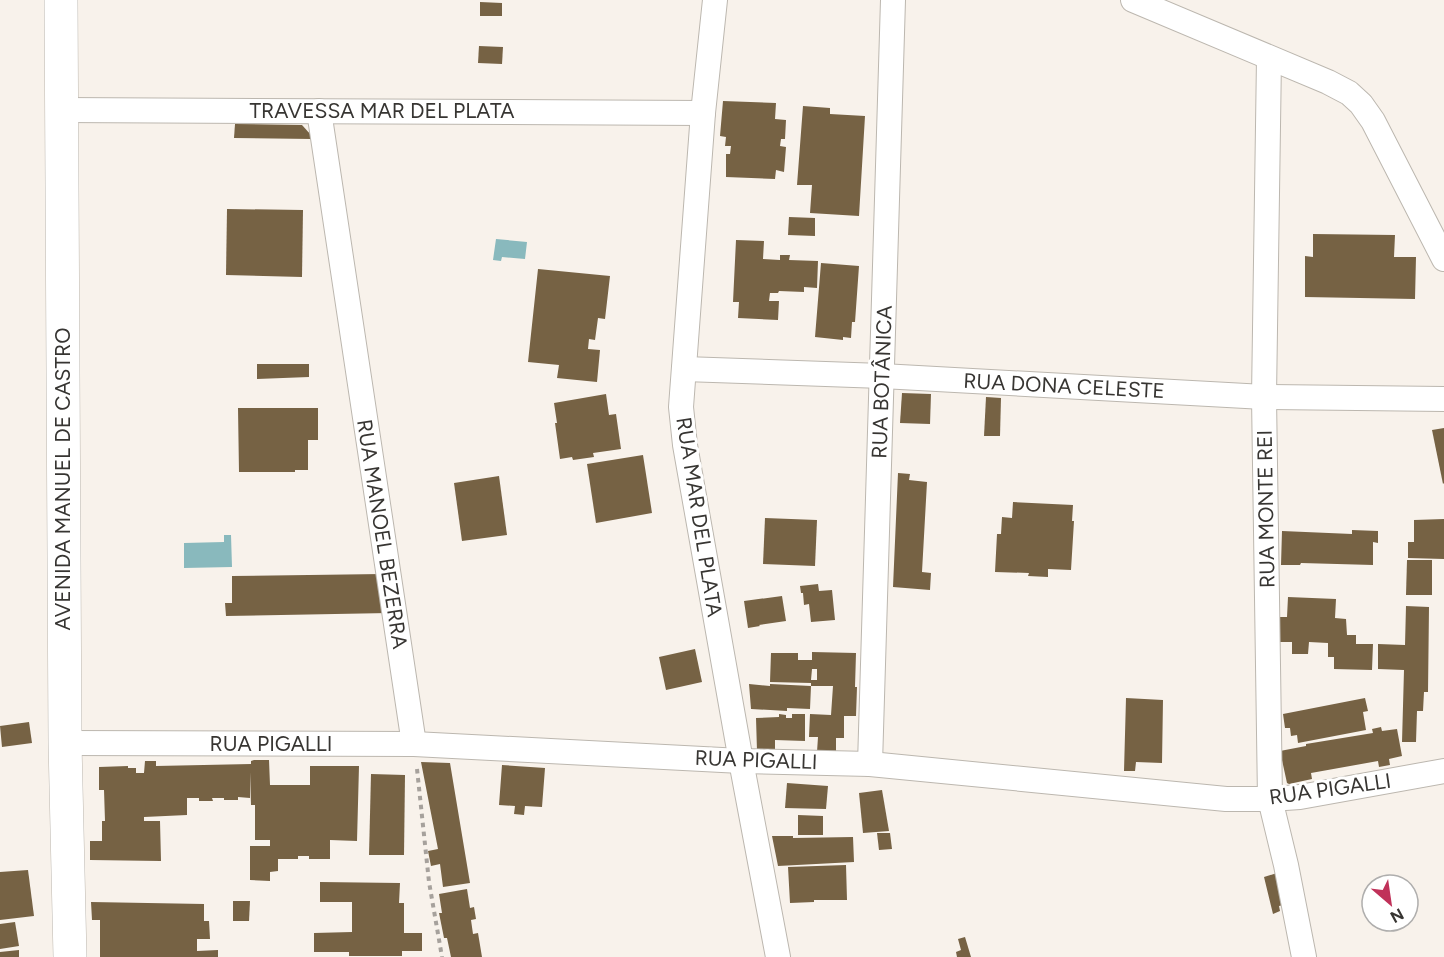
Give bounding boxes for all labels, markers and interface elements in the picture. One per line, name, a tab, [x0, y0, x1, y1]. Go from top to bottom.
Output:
street label: TRAVESSA MAR DEL PLATA	[250, 98, 514, 123]
street label: RUA BOTÂNICA	[866, 305, 897, 459]
street label: AVENIDA MANUEL DE CASTRO	[50, 327, 75, 631]
street label: RUA DONA CELESTE	[963, 368, 1165, 403]
street label: RUA MAR DEL PLATA	[671, 415, 728, 619]
street label: RUA MANOEL BEZERRA	[352, 417, 413, 651]
street label: RUA MONTE REI	[1252, 430, 1279, 588]
street label: RUA PIGALLI	[210, 731, 332, 756]
street label: RUA PIGALLI	[694, 745, 818, 774]
street label: RUA PIGALLI	[1267, 768, 1392, 809]
north arrow	[1360, 873, 1420, 933]
text: N	[1387, 904, 1407, 927]

